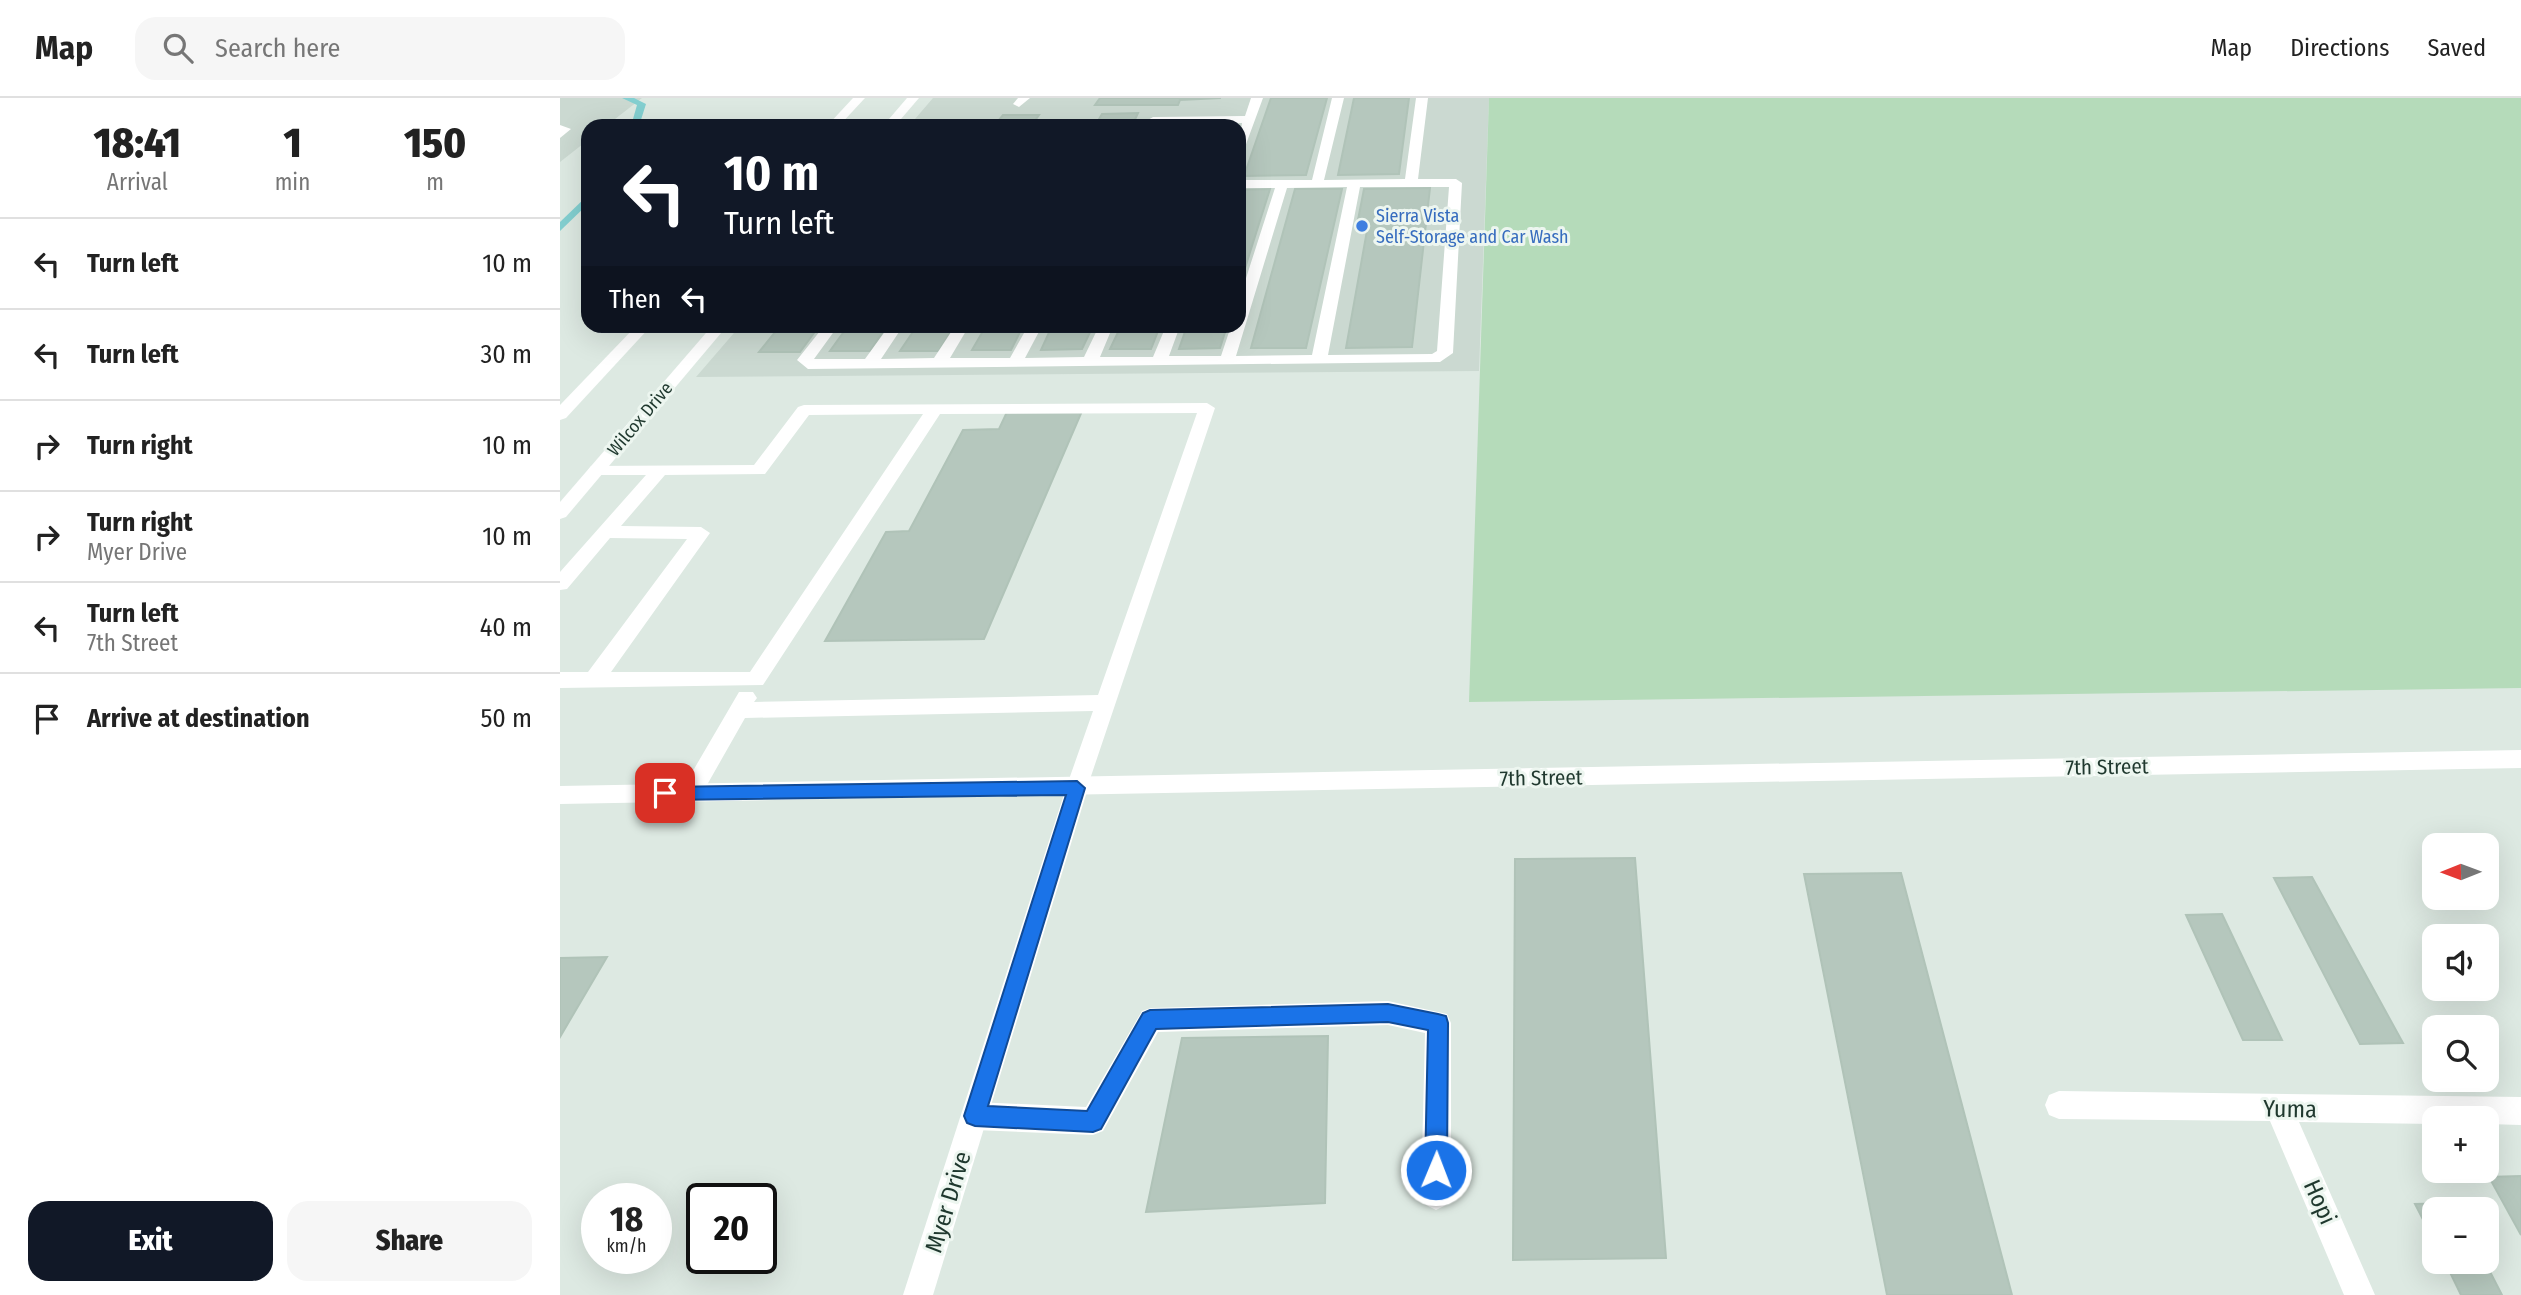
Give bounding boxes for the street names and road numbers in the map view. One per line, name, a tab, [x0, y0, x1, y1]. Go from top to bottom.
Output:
street label: Wilcox Drive	[603, 378, 677, 460]
street label: 7th Street	[2065, 753, 2149, 781]
street label: 7th Street	[1499, 764, 1583, 792]
street label: Yuma	[2263, 1095, 2317, 1123]
street label: Myer Drive	[919, 1148, 977, 1256]
street label: Hopi	[2298, 1175, 2342, 1229]

